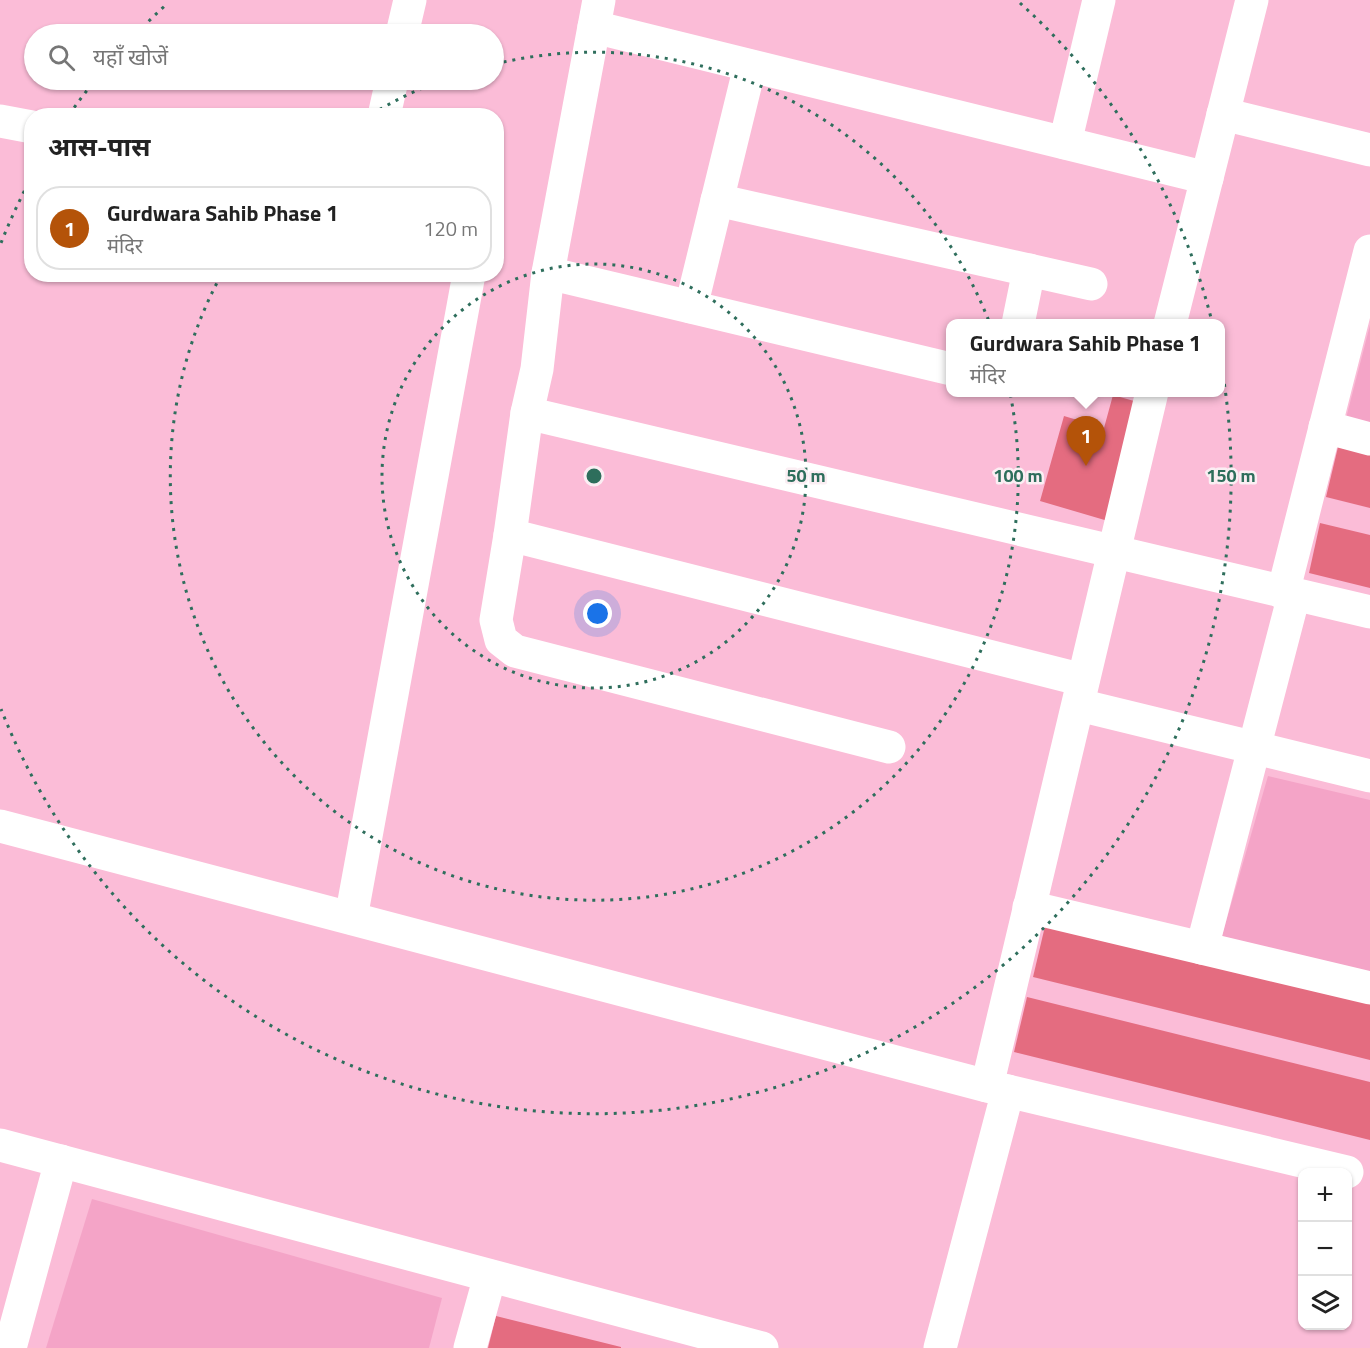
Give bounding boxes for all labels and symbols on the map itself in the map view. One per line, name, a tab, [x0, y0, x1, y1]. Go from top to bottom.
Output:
pin: 1	[1066, 416, 1106, 466]
text: 50 m	[786, 462, 826, 489]
text: 100 m	[993, 462, 1043, 489]
text: 150 m	[1206, 462, 1256, 489]
centre of rings	[584, 466, 604, 486]
your location	[583, 599, 612, 628]

